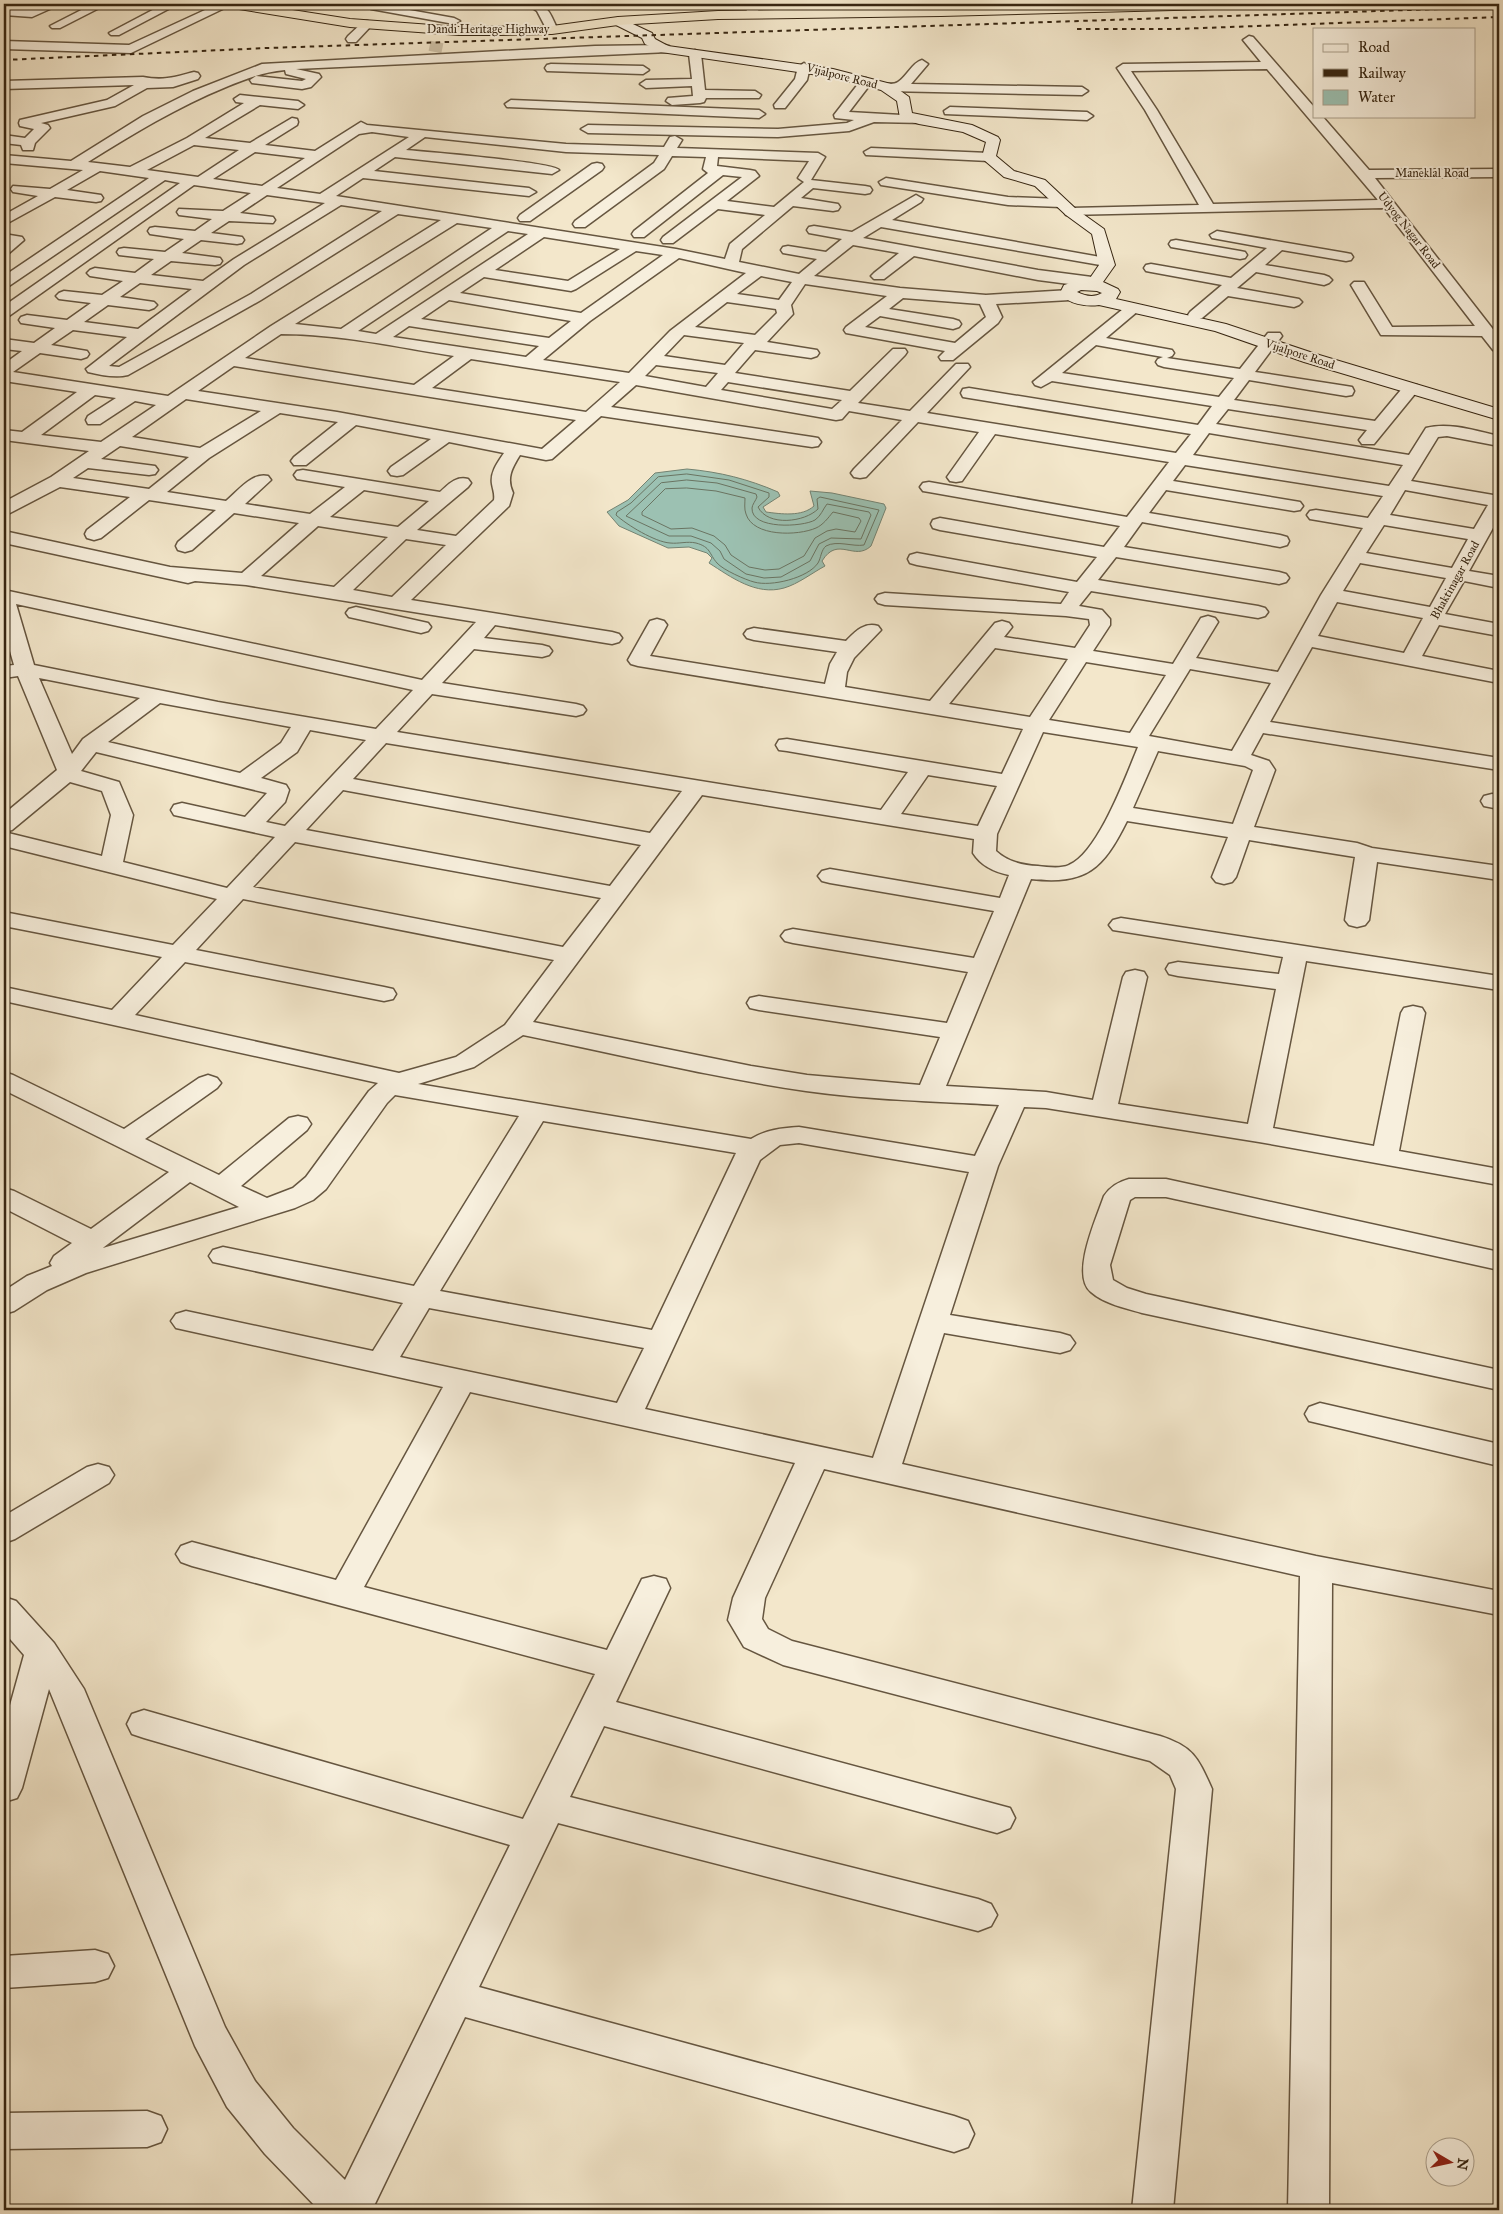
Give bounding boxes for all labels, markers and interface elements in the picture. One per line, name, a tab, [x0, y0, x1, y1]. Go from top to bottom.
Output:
street label: Dandi Heritage Highway	[427, 22, 550, 37]
legend	[1313, 28, 1476, 118]
text: Road	[1358, 38, 1390, 56]
street label: Vijalpore Road	[804, 60, 879, 92]
text: Railway	[1358, 64, 1407, 82]
text: Water	[1358, 88, 1395, 106]
street label: Maneklal Road	[1395, 166, 1469, 180]
street label: Udyog Nagar Road	[1374, 189, 1443, 272]
street label: Vijalpore Road	[1262, 336, 1337, 372]
street label: Bhaktinagar Road	[1428, 538, 1483, 622]
north arrow	[1426, 2136, 1476, 2186]
text: N	[1453, 2157, 1472, 2171]

